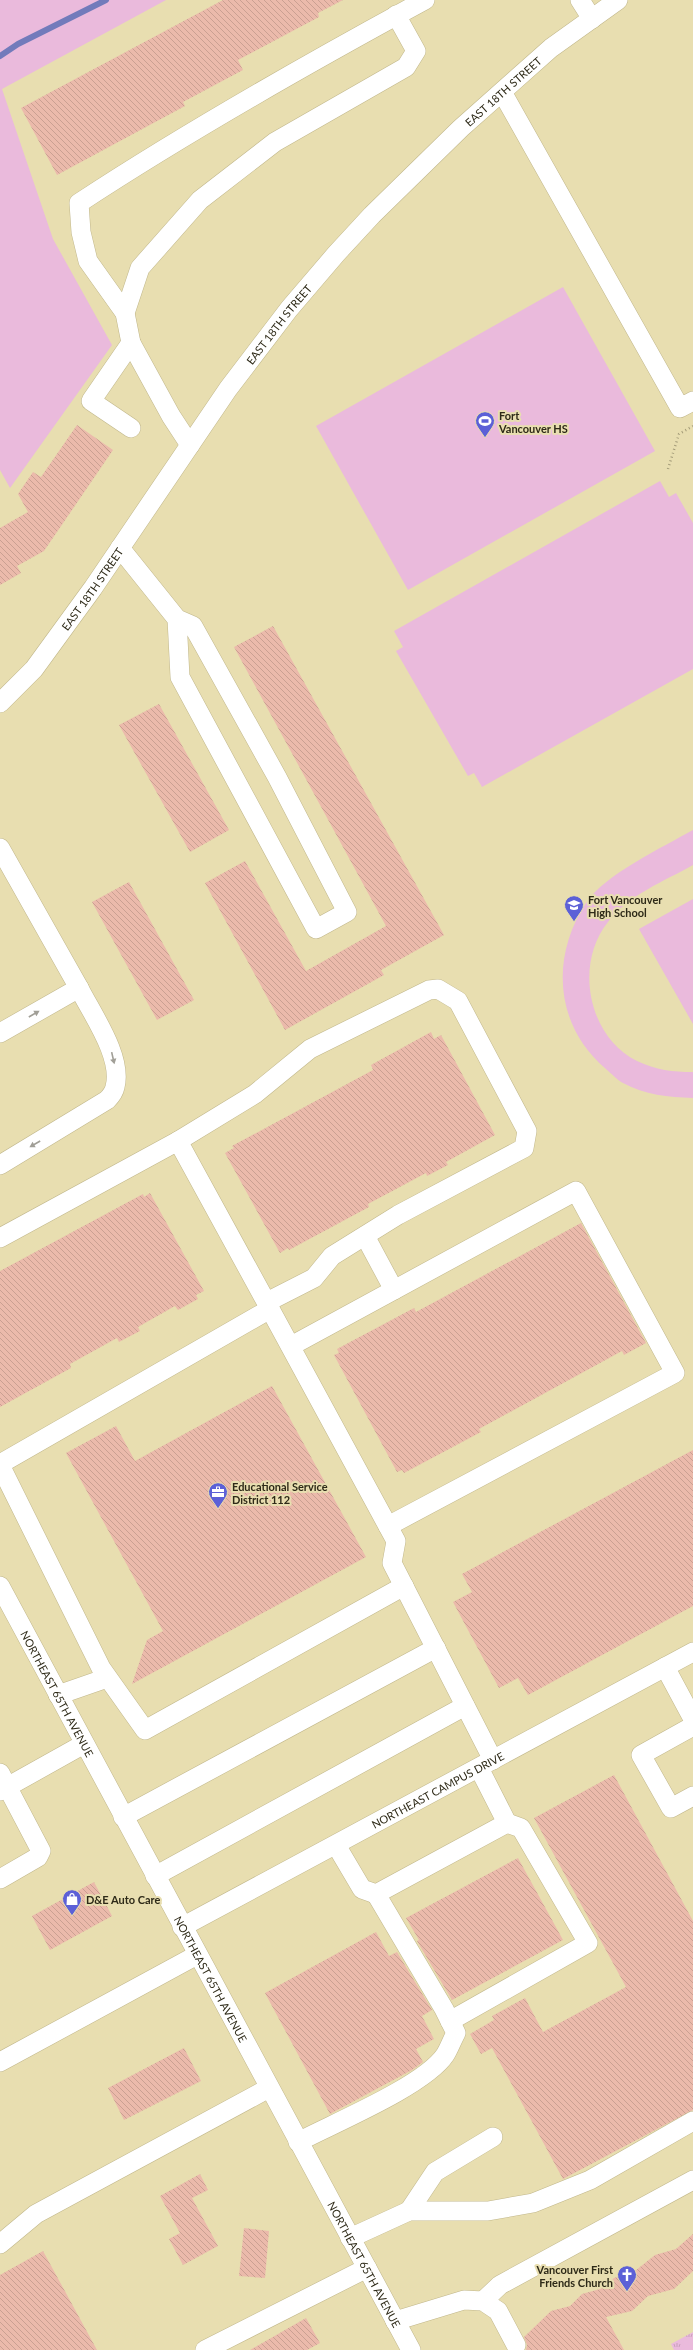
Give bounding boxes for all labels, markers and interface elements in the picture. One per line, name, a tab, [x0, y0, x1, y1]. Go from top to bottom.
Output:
street label: EAST 18TH STREET	[462, 53, 544, 128]
street label: EAST 18TH STREET	[243, 281, 314, 366]
place label: Fort Vancouver HS	[498, 409, 568, 435]
sports icon: Fort Vancouver HS	[474, 410, 496, 438]
street label: EAST 18TH STREET	[58, 545, 125, 632]
place label: Fort Vancouver High School	[588, 893, 663, 919]
school or university icon: Fort Vancouver High School	[563, 894, 585, 922]
one-way arrow	[28, 1010, 40, 1017]
one-way arrow	[111, 1052, 117, 1064]
one-way arrow	[29, 1141, 41, 1148]
place label: Educational Service District 112	[232, 1480, 328, 1506]
office icon: Educational Service District 112	[207, 1481, 229, 1509]
street label: NORTHEAST 65TH AVENUE	[19, 1628, 97, 1759]
street label: NORTHEAST CAMPUS DRIVE	[369, 1749, 506, 1830]
shop icon: D&E Auto Care	[61, 1888, 83, 1916]
place label: D&E Auto Care	[86, 1893, 161, 1906]
street label: NORTHEAST 65TH AVENUE	[172, 1914, 250, 2044]
street label: NORTHEAST 65TH AVENUE	[326, 2199, 404, 2329]
place label: Vancouver First Friends Church	[536, 2263, 614, 2289]
church icon: Vancouver First Friends Church	[616, 2264, 638, 2292]

